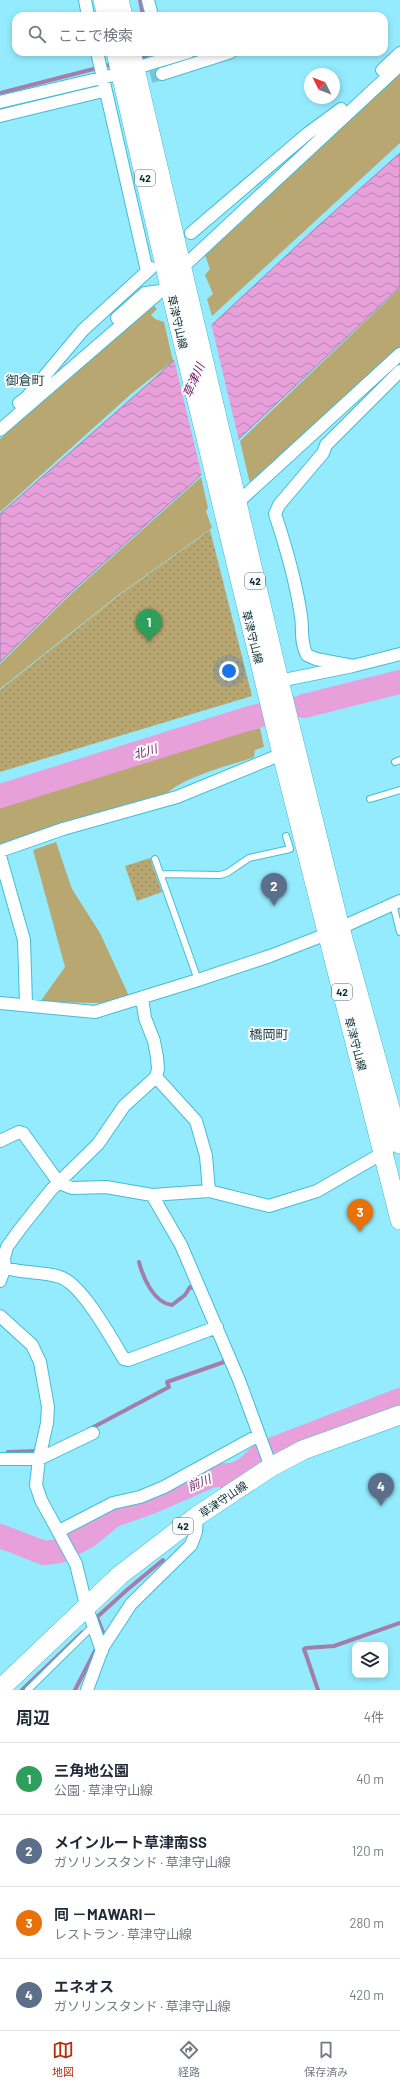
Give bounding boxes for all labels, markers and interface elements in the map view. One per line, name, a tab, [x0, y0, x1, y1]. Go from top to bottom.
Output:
search box	[12, 12, 388, 56]
icon: search	[26, 23, 48, 45]
text: ここで検索	[58, 26, 133, 44]
north arrow	[304, 68, 340, 104]
road number: 42	[135, 170, 155, 186]
street label: 草津守山線	[165, 294, 191, 350]
water label: 草津川	[180, 359, 207, 399]
district label: 御倉町	[5, 372, 45, 388]
road number: 42	[245, 573, 265, 589]
pin: 1	[136, 609, 162, 642]
street label: 草津守山線	[240, 609, 266, 665]
your location	[219, 661, 239, 681]
water label: 北川	[131, 740, 160, 761]
pin: 2	[261, 873, 287, 906]
road number: 42	[332, 984, 352, 1000]
street label: 草津守山線	[343, 1016, 369, 1072]
district label: 橋岡町	[249, 1026, 289, 1042]
pin: 3	[347, 1199, 373, 1232]
water label: 前川	[185, 1470, 215, 1493]
pin: 4	[368, 1473, 394, 1506]
street label: 草津守山線	[197, 1478, 249, 1520]
road number: 42	[173, 1518, 193, 1534]
map controls	[352, 1642, 388, 1678]
button: layers	[352, 1642, 388, 1678]
text: 周辺	[16, 1707, 50, 1727]
text: 4件	[364, 1709, 384, 1725]
text: 三角地公園	[54, 1761, 129, 1779]
text: 1	[27, 1771, 31, 1787]
text: 40 m	[356, 1771, 384, 1787]
text: 公園 · 草津守山線	[54, 1782, 153, 1798]
text: メインルート草津南SS	[54, 1833, 207, 1851]
text: 2	[25, 1843, 33, 1859]
text: 120 m	[352, 1843, 384, 1859]
text: ガソリンスタンド · 草津守山線	[54, 1854, 231, 1870]
text: 囘 －MAWARI－	[54, 1905, 157, 1923]
text: 3	[25, 1915, 33, 1931]
text: 280 m	[350, 1915, 384, 1931]
text: レストラン · 草津守山線	[54, 1926, 192, 1942]
text: エネオス	[54, 1977, 114, 1995]
text: 4	[25, 1987, 33, 2003]
text: 420 m	[349, 1987, 384, 2003]
text: ガソリンスタンド · 草津守山線	[54, 1998, 231, 2014]
tab: 地図	[52, 2039, 74, 2079]
tab: 経路	[178, 2039, 200, 2079]
tab: 保存済み	[304, 2039, 348, 2079]

